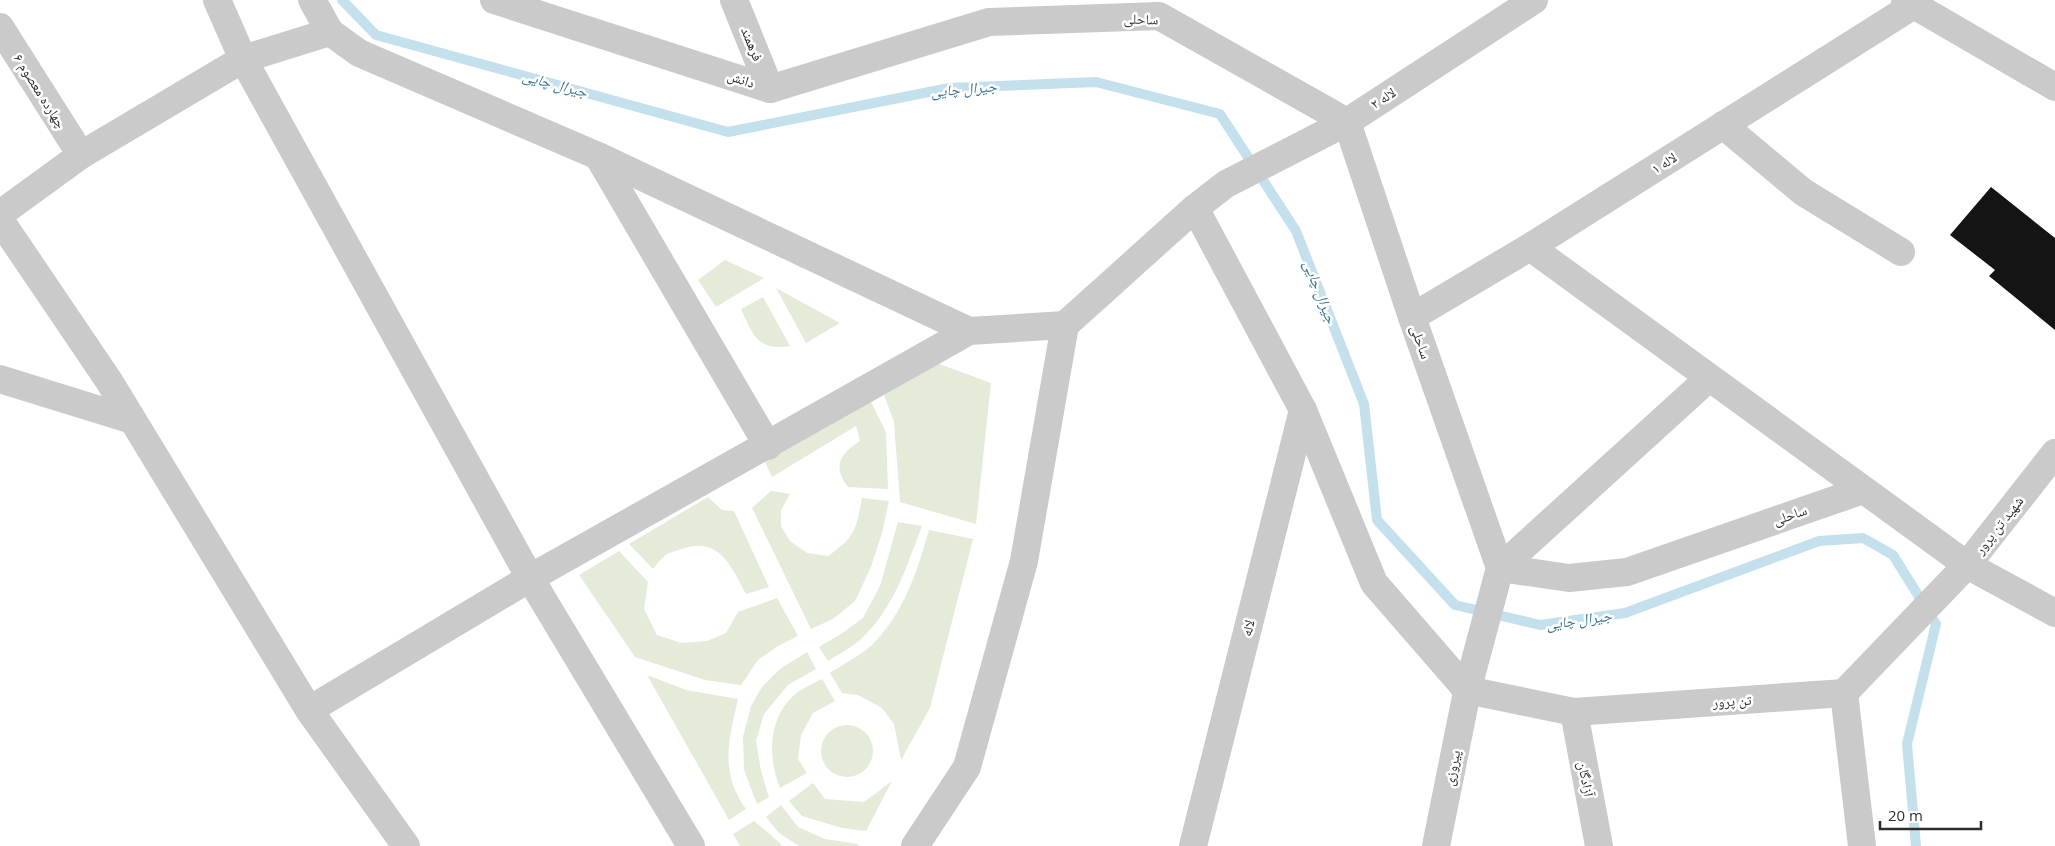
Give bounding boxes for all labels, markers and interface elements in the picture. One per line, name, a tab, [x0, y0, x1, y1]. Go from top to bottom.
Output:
street label: ساحلی	[1123, 8, 1159, 29]
street label: فرهمند	[737, 24, 768, 64]
street label: چهارده معصوم ۶	[9, 50, 71, 132]
water label: جیرال چایی	[521, 65, 590, 101]
street label: دانش	[725, 65, 757, 92]
water label: جیرال چایی	[930, 75, 998, 101]
street label: لاله ۲	[1366, 82, 1399, 113]
street label: لاله ۱	[1647, 148, 1680, 178]
water label: جیرال چایی	[1300, 257, 1342, 327]
street label: ساحلی	[1407, 322, 1436, 361]
street label: شهید تن پرور	[1969, 492, 2027, 559]
street label: ساحلی	[1770, 500, 1809, 529]
water label: جیرال چایی	[1545, 604, 1613, 634]
street label: لاله	[1236, 618, 1259, 638]
street label: تن پرور	[1711, 690, 1752, 712]
street label: پیروزی	[1439, 748, 1464, 787]
street label: آزادگان	[1574, 760, 1599, 799]
scale bar	[1880, 798, 1981, 830]
text: 20 m	[1888, 805, 1923, 825]

